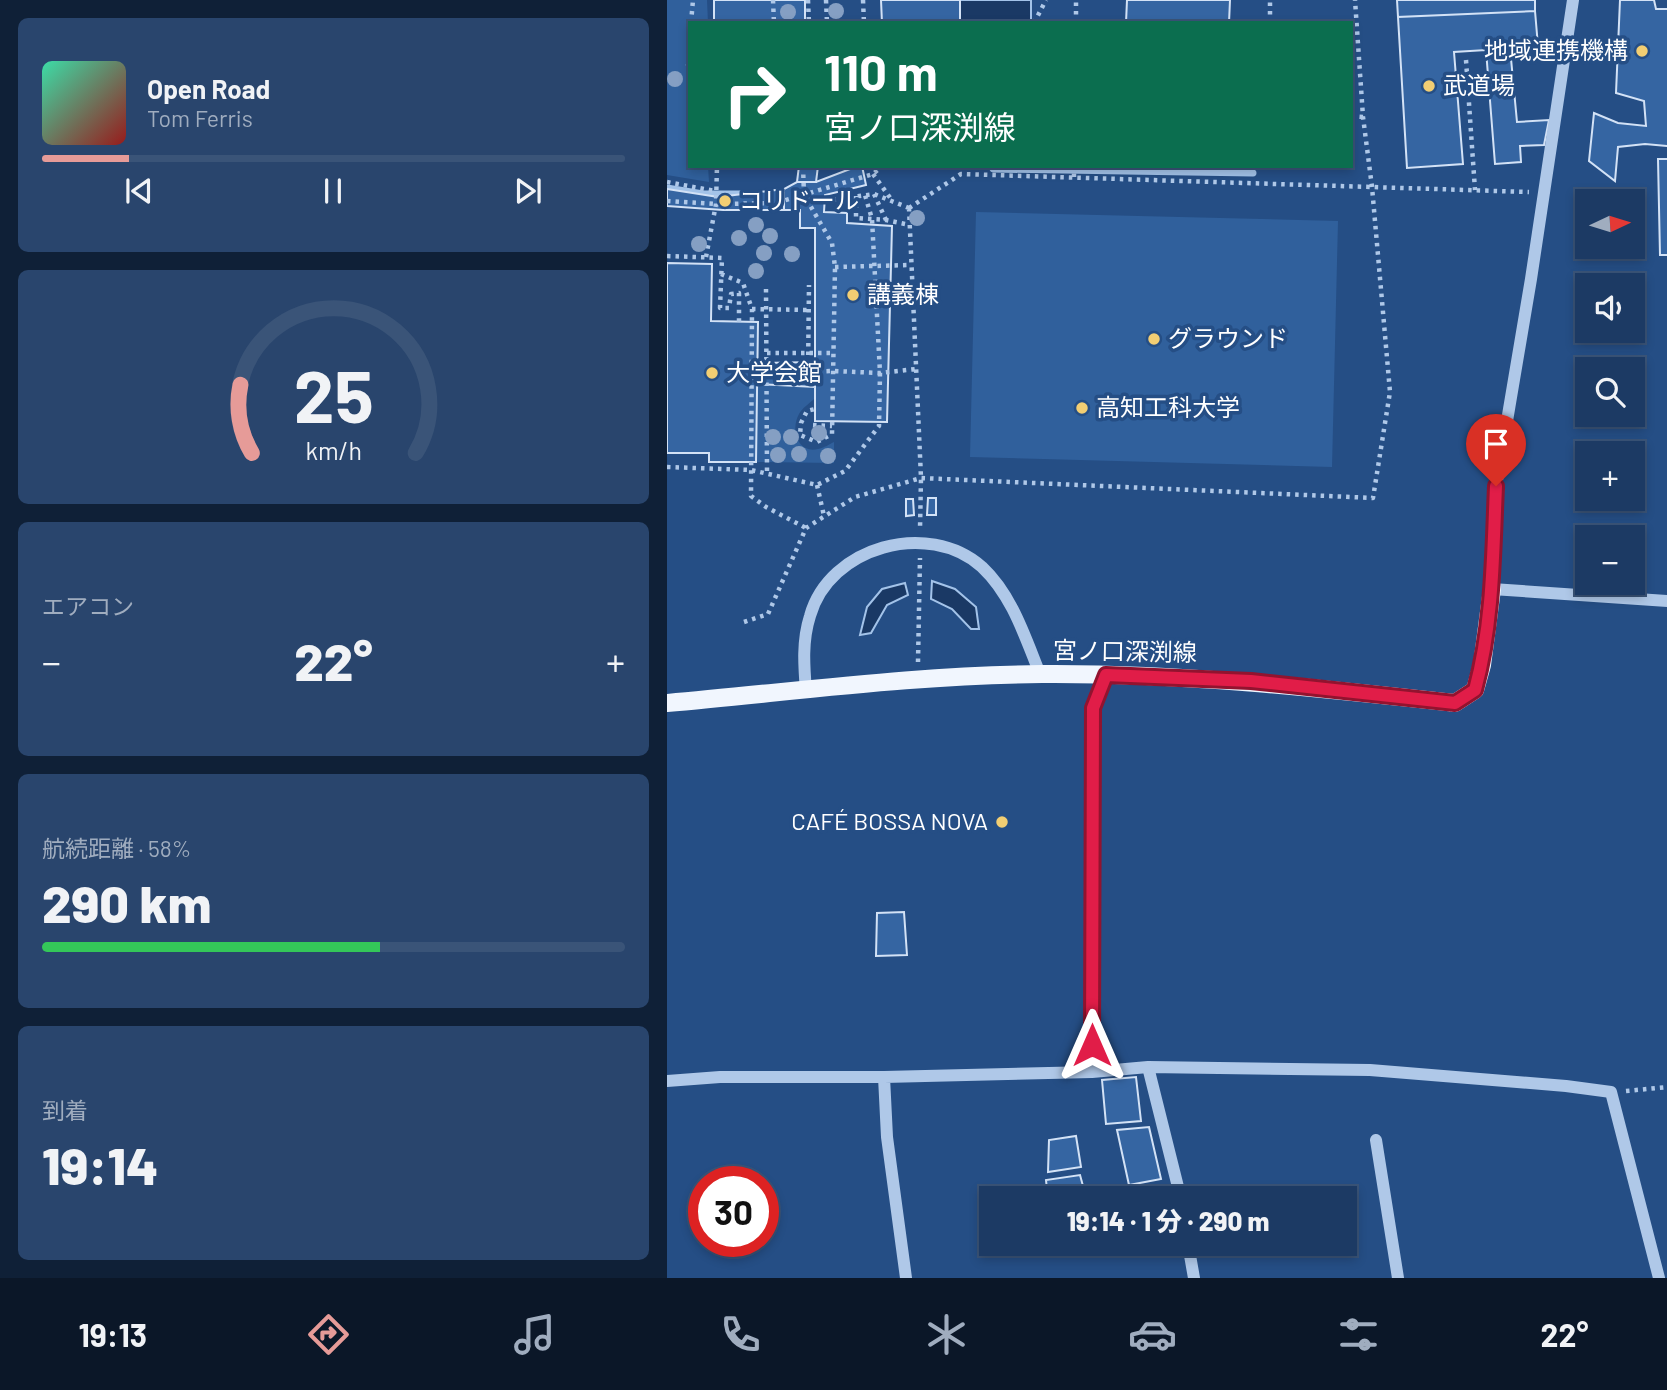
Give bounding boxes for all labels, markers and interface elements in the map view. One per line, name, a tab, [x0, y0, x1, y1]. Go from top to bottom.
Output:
place label: 地域連携機構	[1484, 35, 1628, 64]
text: 110 m	[824, 42, 938, 101]
marker: 地域連携機構	[1634, 43, 1650, 59]
icon: right	[709, 49, 800, 140]
place label: 武道場	[1443, 70, 1515, 99]
text: Open Road	[147, 73, 270, 104]
marker: 武道場	[1421, 78, 1437, 94]
text: Tom Ferris	[147, 104, 253, 132]
text: 宮ノ口深渕線	[824, 107, 1016, 145]
icon: previous	[120, 172, 158, 210]
icon: pause	[314, 172, 352, 210]
icon: next	[509, 172, 547, 210]
place label: コリドール	[739, 185, 859, 214]
north arrow	[1575, 189, 1645, 259]
map controls	[1575, 189, 1645, 595]
marker: コリドール	[717, 193, 733, 209]
button: sound	[1575, 273, 1645, 343]
place label: 講義棟	[867, 279, 939, 308]
marker: 講義棟	[845, 287, 861, 303]
place label: グラウンド	[1168, 323, 1288, 352]
marker: グラウンド	[1146, 331, 1162, 347]
text: 25	[293, 350, 374, 438]
place label: 大学会館	[726, 357, 822, 386]
button: search	[1575, 357, 1645, 427]
marker: 大学会館	[704, 365, 720, 381]
place label: 高知工科大学	[1096, 392, 1240, 421]
marker: 高知工科大学	[1074, 400, 1090, 416]
pin	[1466, 414, 1526, 486]
icon: arrive	[1477, 425, 1515, 463]
text: km/h	[305, 435, 362, 465]
button: +	[1575, 441, 1645, 511]
button: −	[1575, 525, 1645, 595]
text: エアコン	[42, 592, 134, 620]
text: 22°	[294, 629, 373, 691]
street label: 宮ノ口深渕線	[1053, 635, 1197, 666]
text: −	[42, 638, 61, 684]
text: +	[606, 638, 625, 684]
place label: CAFÉ BOSSA NOVA	[791, 806, 988, 835]
marker: CAFÉ BOSSA NOVA	[994, 814, 1010, 830]
text: 航続距離 · 58%	[42, 834, 191, 862]
text: 290 km	[42, 871, 211, 933]
position arrow	[1055, 1008, 1129, 1082]
text: 到着	[42, 1096, 88, 1124]
text: 19:14	[42, 1133, 159, 1195]
speed limit sign: 30	[688, 1166, 779, 1257]
text: 19:14 · 1 分 · 290 m	[1067, 1205, 1269, 1236]
icon: directions	[304, 1310, 353, 1359]
icon: music	[510, 1310, 559, 1359]
icon: phone	[716, 1310, 765, 1359]
icon: climate	[922, 1310, 971, 1359]
icon: car	[1128, 1310, 1177, 1359]
icon: filters	[1334, 1310, 1383, 1359]
text: 19:13	[79, 1315, 147, 1353]
text: 22°	[1541, 1315, 1588, 1353]

